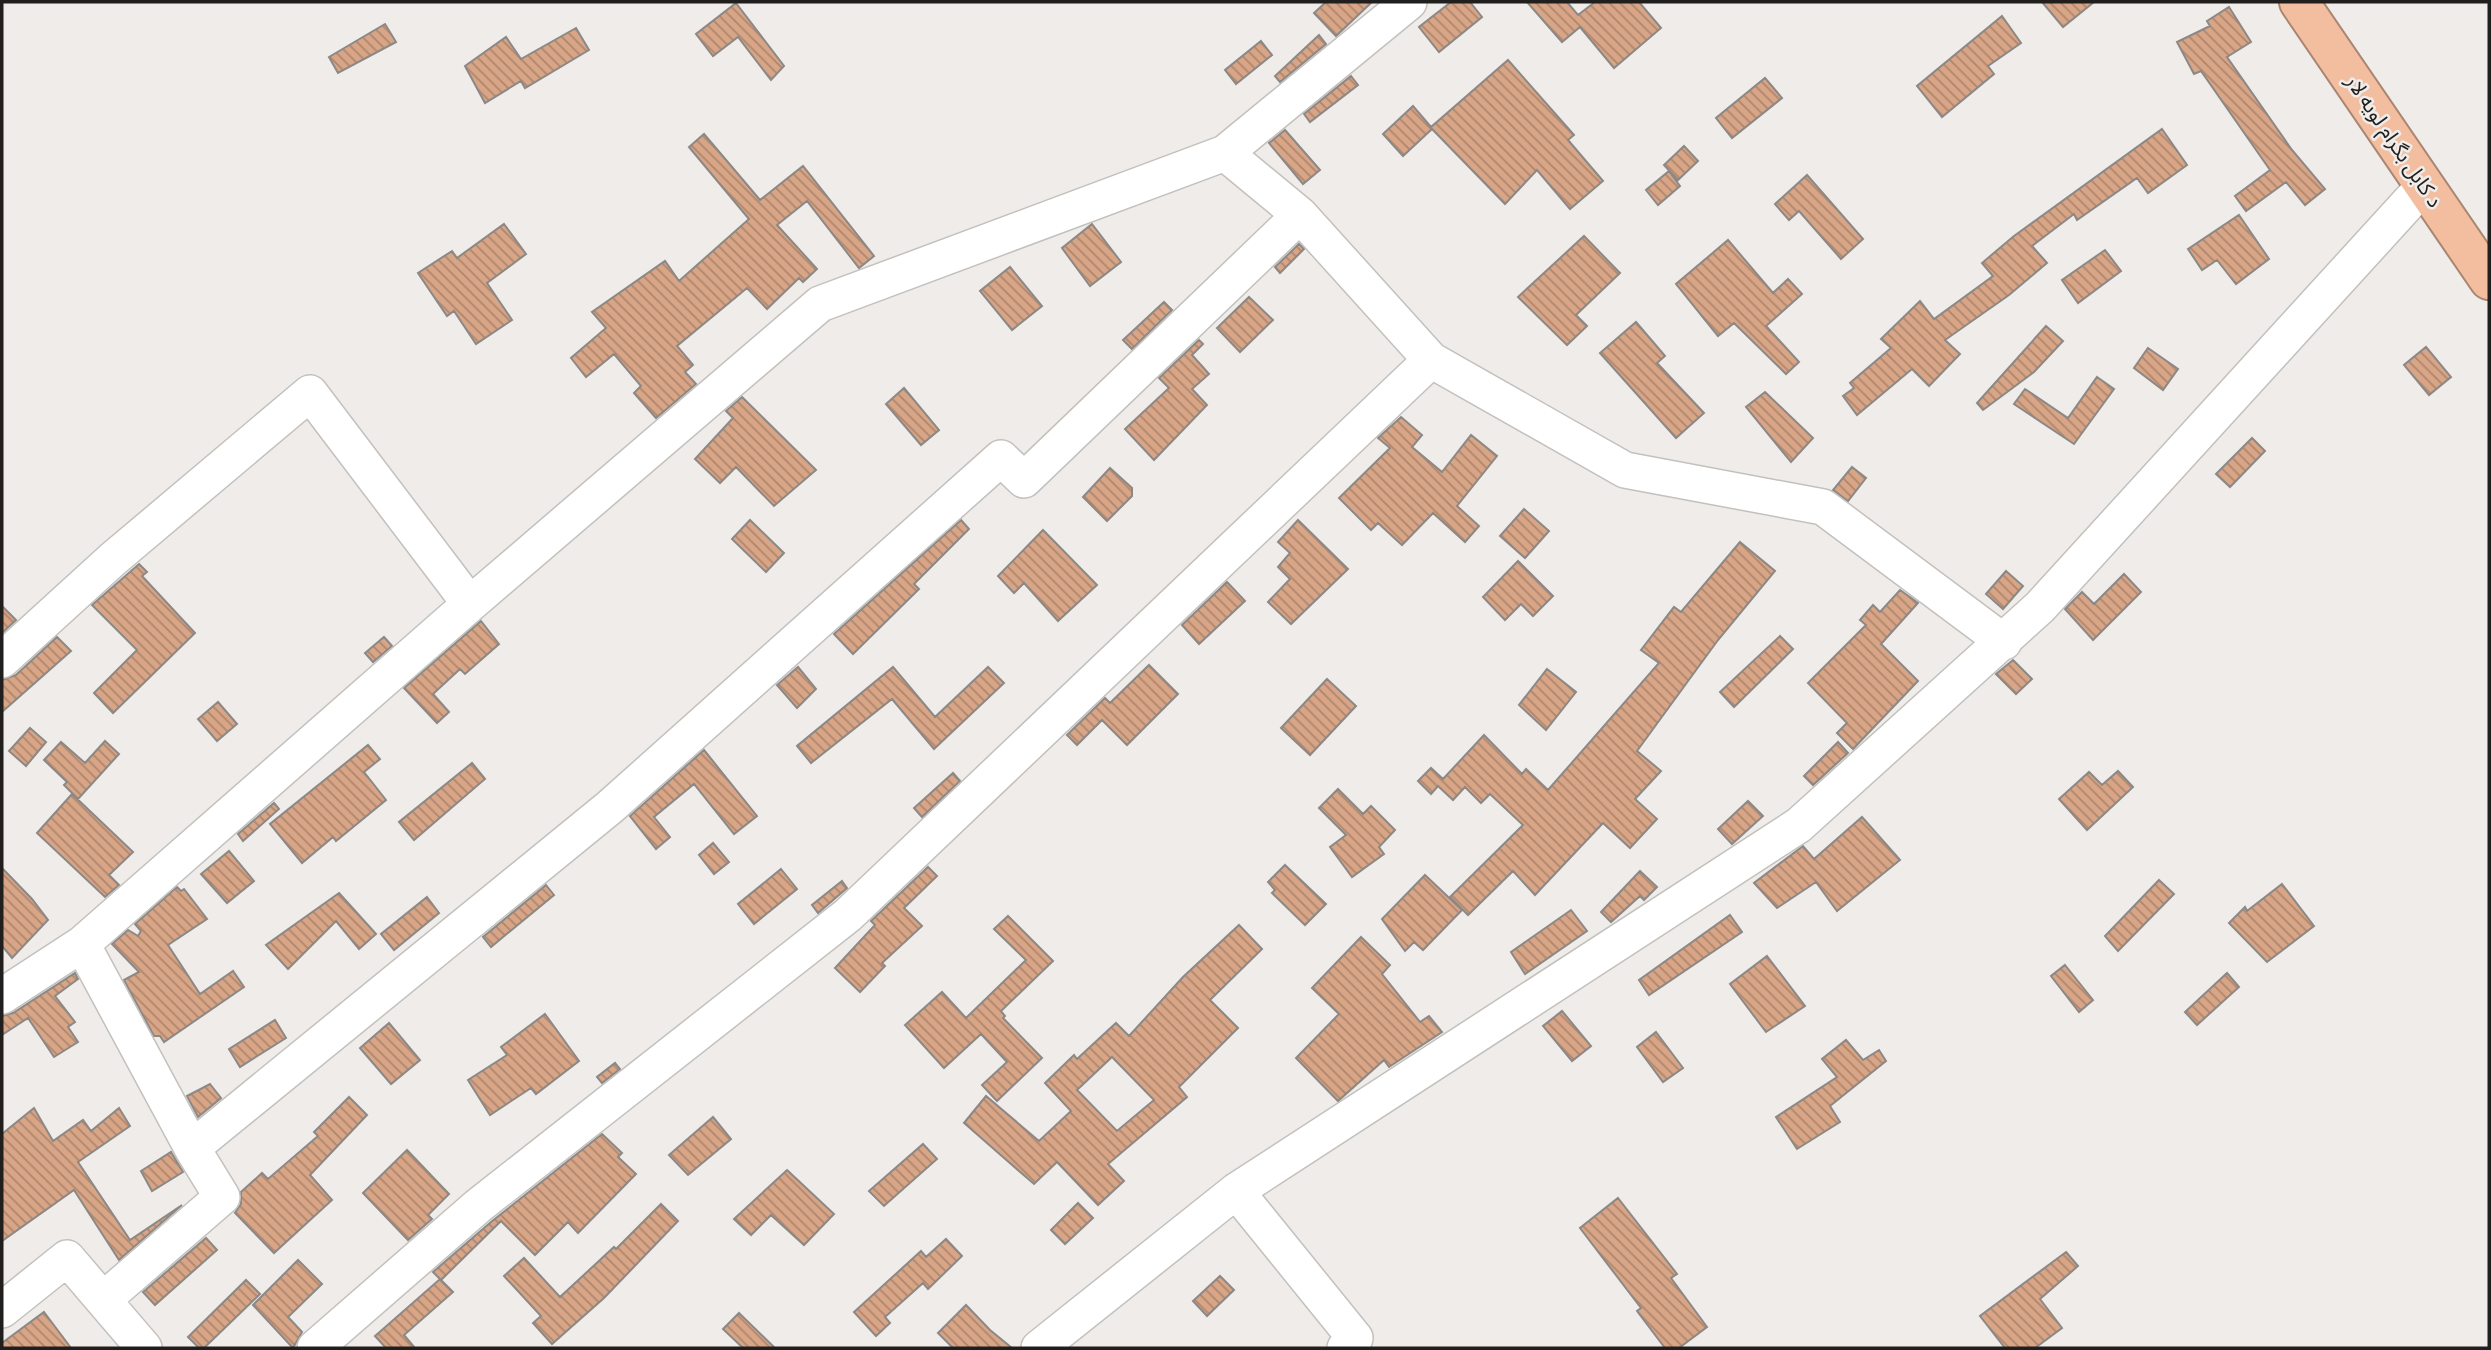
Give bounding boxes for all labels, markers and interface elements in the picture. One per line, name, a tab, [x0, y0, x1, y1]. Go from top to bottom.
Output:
street label: د کابل بگرام لویه لار	[2337, 68, 2449, 214]

